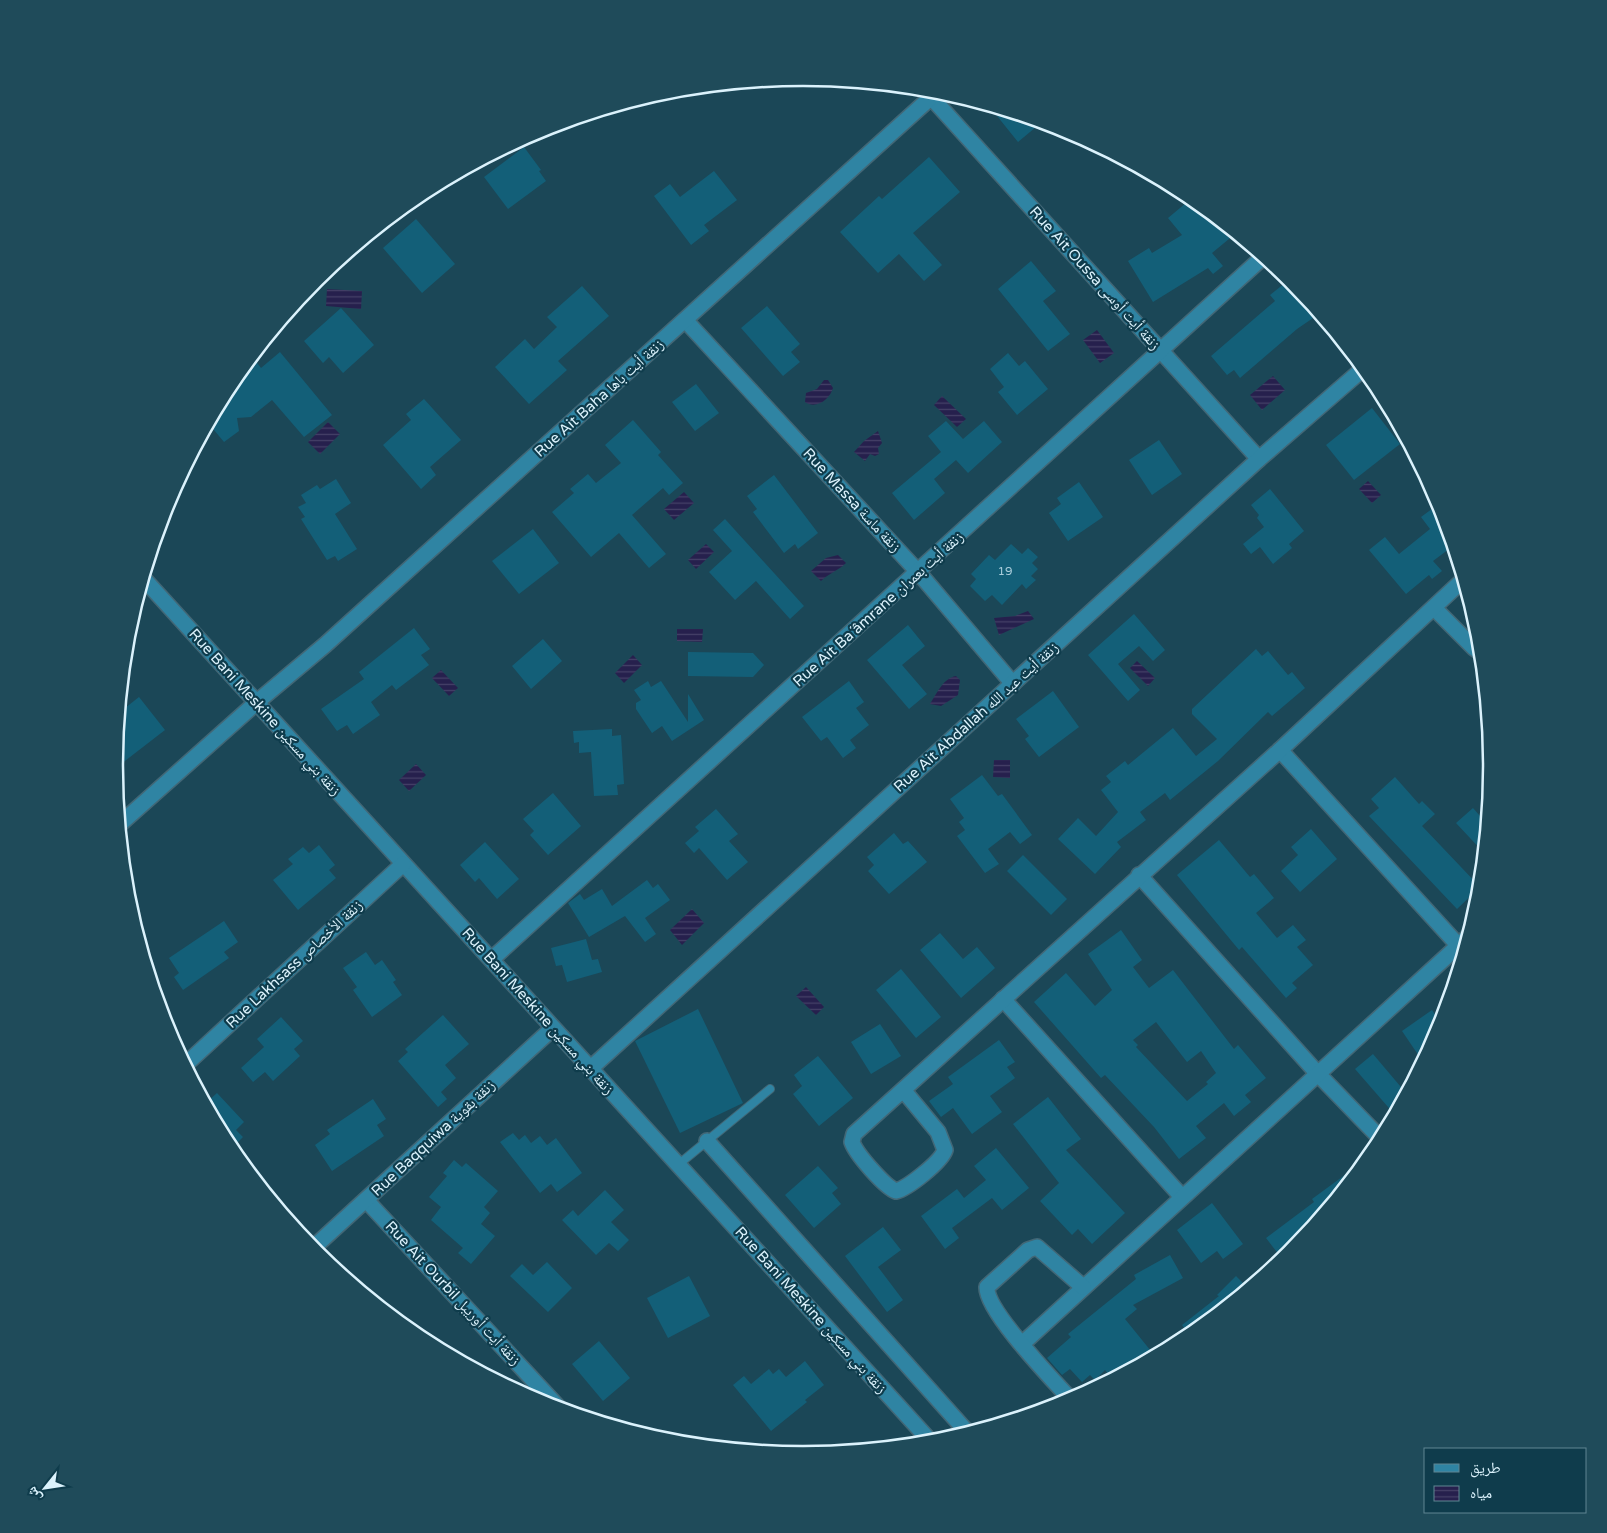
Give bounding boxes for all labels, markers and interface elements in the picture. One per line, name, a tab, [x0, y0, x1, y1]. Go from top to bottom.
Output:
street label: Rue Ait Oussa زنقة أيت أوسى	[1025, 203, 1164, 354]
street label: Rue Ait Baha زنقة أيت باها	[531, 335, 667, 461]
street label: Rue Massa زنقة ماسة	[799, 444, 905, 556]
street label: Rue Ait Ba´âmrane زنقة أيت بعمران	[789, 527, 968, 691]
house number: 19	[997, 564, 1013, 578]
street label: Rue Bani Meskine زنقة بني مسكين	[183, 625, 345, 801]
street label: Rue Ait Abdallah زنقة أيت عبد الله	[890, 638, 1062, 796]
street label: Rue Lakhsass زنقة الأخصاص	[222, 896, 367, 1033]
street label: Rue Bani Meskine زنقة بني مسكين	[456, 924, 618, 1100]
street label: Rue Baqquiwa زنقة بقوية	[368, 1076, 499, 1200]
street label: Rue Ait Ourbil زنقة أيت أوريبل	[381, 1217, 525, 1370]
street label: Rue Bani Meskine زنقة بني مسكين	[729, 1223, 891, 1399]
legend	[1424, 1448, 1587, 1513]
text: طريق	[1470, 1459, 1501, 1478]
north arrow	[20, 1463, 70, 1513]
text: ش	[23, 1483, 45, 1505]
text: مياه	[1470, 1484, 1492, 1502]

